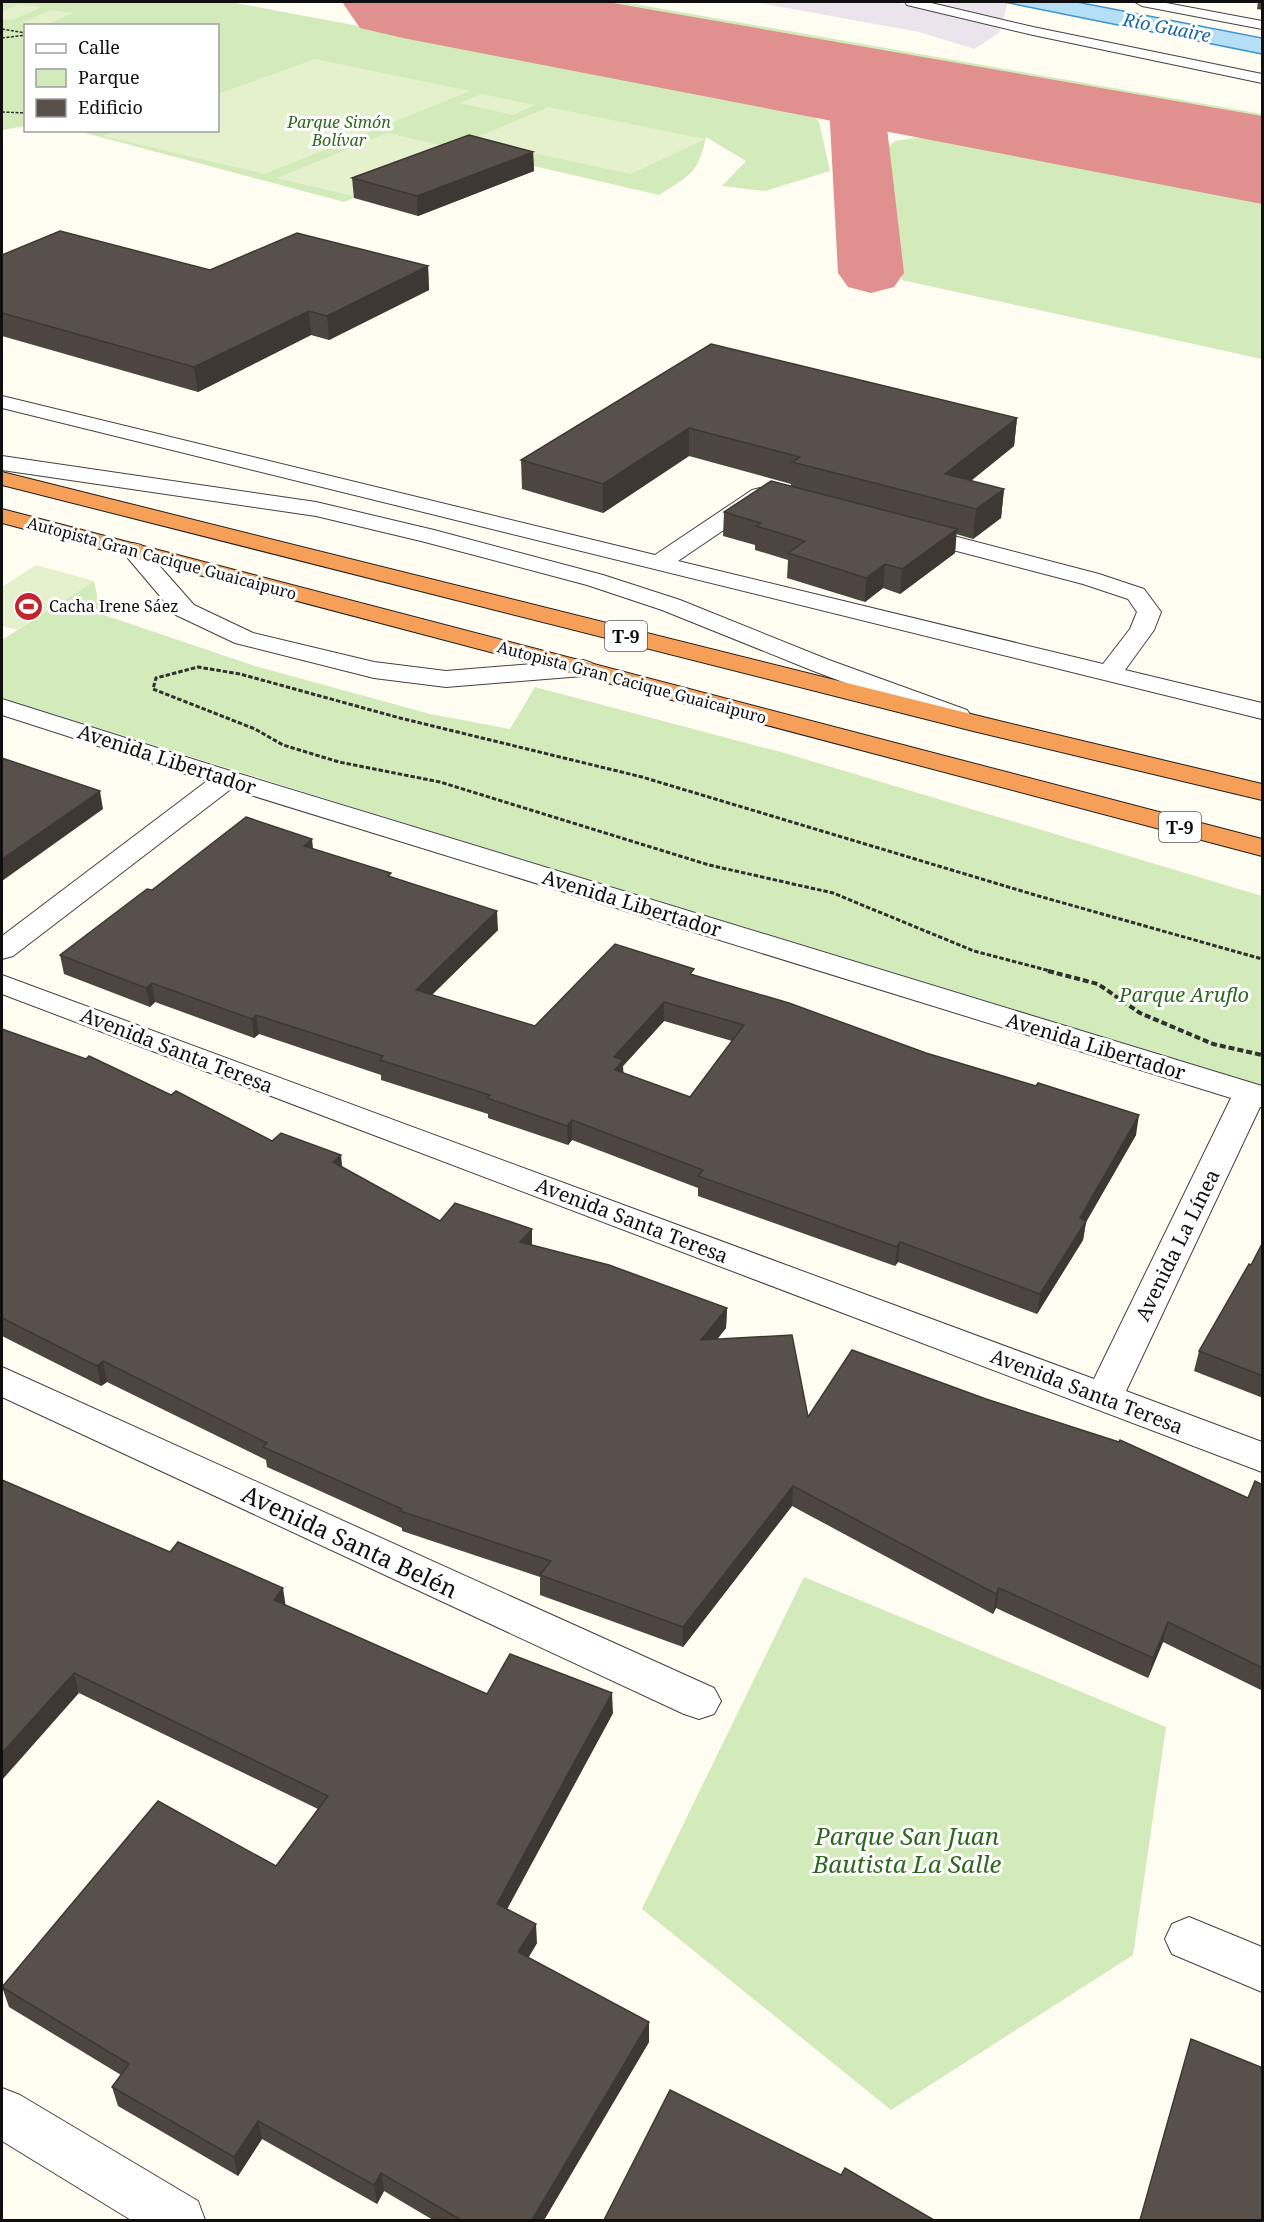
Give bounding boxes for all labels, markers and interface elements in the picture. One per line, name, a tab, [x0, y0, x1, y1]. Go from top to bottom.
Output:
water label: Río Guaire	[1120, 7, 1213, 47]
legend	[24, 24, 219, 132]
text: Calle	[78, 35, 120, 59]
text: Parque	[78, 65, 140, 89]
text: Edificio	[78, 95, 143, 119]
park label: Parque Simón Bolívar	[286, 111, 391, 151]
street label: Autopista Gran Cacique Guaicaipuro	[25, 511, 299, 605]
sports icon: Cacha Irene Sáez	[12, 590, 44, 622]
place label: Cacha Irene Sáez	[49, 595, 179, 617]
road number: T-9	[605, 621, 647, 651]
street label: Autopista Gran Cacique Guaicaipuro	[495, 635, 769, 729]
street label: Avenida Libertador	[74, 717, 260, 801]
road number: T-9	[1159, 812, 1201, 842]
street label: Avenida Libertador	[539, 863, 725, 943]
park label: Parque Aruflo	[1118, 981, 1249, 1008]
street label: Avenida Santa Teresa	[77, 1001, 277, 1099]
street label: Avenida Libertador	[1003, 1006, 1189, 1086]
street label: Avenida La Línea	[1129, 1165, 1225, 1325]
street label: Avenida Santa Teresa	[532, 1171, 732, 1269]
street label: Avenida Santa Teresa	[987, 1342, 1187, 1440]
street label: Avenida Santa Belén	[237, 1477, 463, 1605]
park label: Parque San Juan Bautista La Salle	[812, 1819, 1001, 1880]

